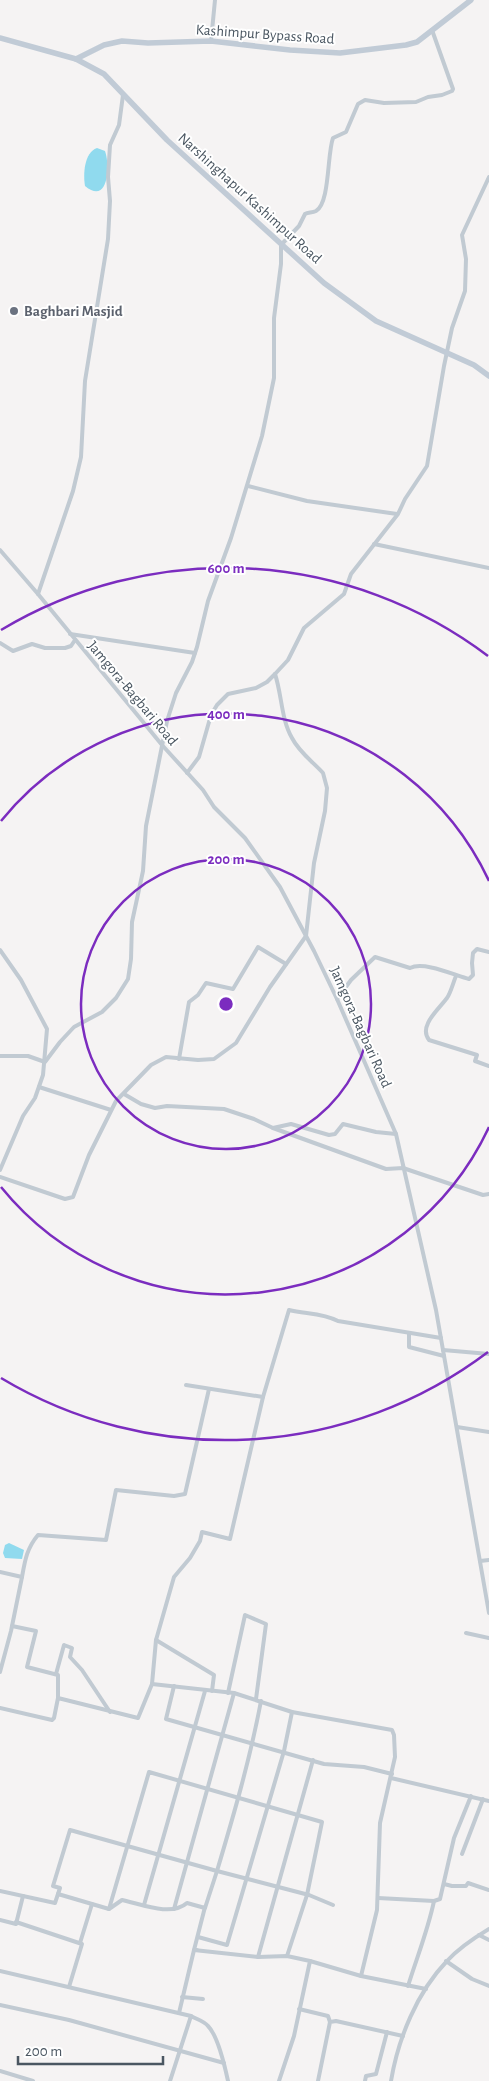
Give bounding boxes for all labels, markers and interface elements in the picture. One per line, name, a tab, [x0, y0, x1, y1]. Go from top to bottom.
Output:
street label: Kashimpur Bypass Road	[195, 22, 335, 47]
street label: Narshinghapur Kashimpur Road	[175, 130, 324, 267]
place label: Baghbari Masjid	[24, 304, 123, 319]
marker: Baghbari Masjid	[8, 305, 20, 317]
text: 600 m	[207, 561, 245, 576]
street label: Jamgora-Bagbari Road	[85, 638, 181, 748]
text: 400 m	[207, 707, 245, 722]
text: 200 m	[207, 852, 245, 867]
street label: Jamgora-Bagbari Road	[327, 964, 394, 1090]
centre of rings	[217, 995, 235, 1013]
scale bar	[18, 2034, 162, 2066]
text: 200 m	[25, 2044, 62, 2059]

